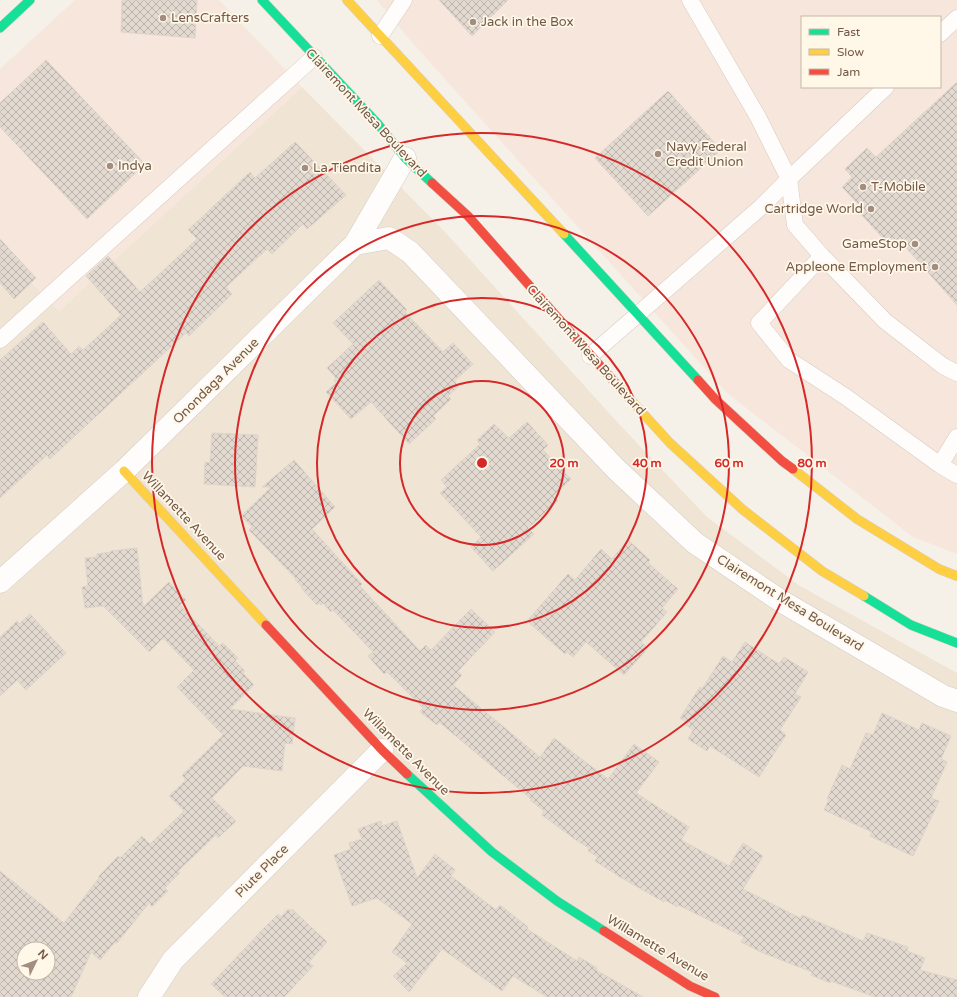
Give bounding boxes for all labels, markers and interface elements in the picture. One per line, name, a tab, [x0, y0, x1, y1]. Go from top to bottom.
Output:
place label: LensCrafters	[171, 10, 249, 26]
marker: LensCrafters	[158, 13, 168, 23]
place label: Jack in the Box	[481, 14, 574, 30]
legend	[801, 16, 941, 88]
marker: Jack in the Box	[468, 17, 478, 27]
text: Fast	[837, 25, 861, 39]
street label: Clairemont Mesa Boulevard	[302, 45, 430, 181]
text: Slow	[837, 45, 864, 59]
text: Jam	[837, 65, 860, 79]
place label: Navy Federal Credit Union	[666, 139, 747, 170]
marker: Navy Federal Credit Union	[653, 149, 663, 159]
place label: Indya	[118, 158, 152, 174]
place label: La Tiendita	[313, 160, 381, 176]
marker: Indya	[105, 161, 115, 171]
marker: La Tiendita	[300, 163, 310, 173]
place label: T-Mobile	[871, 179, 926, 195]
marker: T-Mobile	[858, 182, 868, 192]
place label: Cartridge World	[764, 201, 863, 217]
marker: Cartridge World	[866, 204, 876, 214]
place label: GameStop	[842, 236, 907, 252]
marker: GameStop	[910, 239, 920, 249]
place label: Appleone Employment	[785, 259, 927, 275]
marker: Appleone Employment	[930, 262, 940, 272]
street label: Clairemont Mesa Boulevard	[523, 281, 649, 419]
street label: Onondaga Avenue	[170, 335, 262, 427]
centre of rings	[475, 456, 489, 470]
text: 20 m	[549, 456, 579, 470]
text: 40 m	[632, 456, 662, 470]
text: 60 m	[714, 456, 744, 470]
text: 80 m	[797, 456, 827, 470]
street label: Willamette Avenue	[138, 468, 230, 564]
street label: Clairemont Mesa Boulevard	[714, 551, 866, 655]
street label: Willamette Avenue	[359, 705, 453, 799]
street label: Piute Place	[232, 841, 292, 901]
street label: Willamette Avenue	[604, 911, 712, 985]
north arrow	[16, 941, 56, 981]
text: N	[35, 947, 51, 962]

